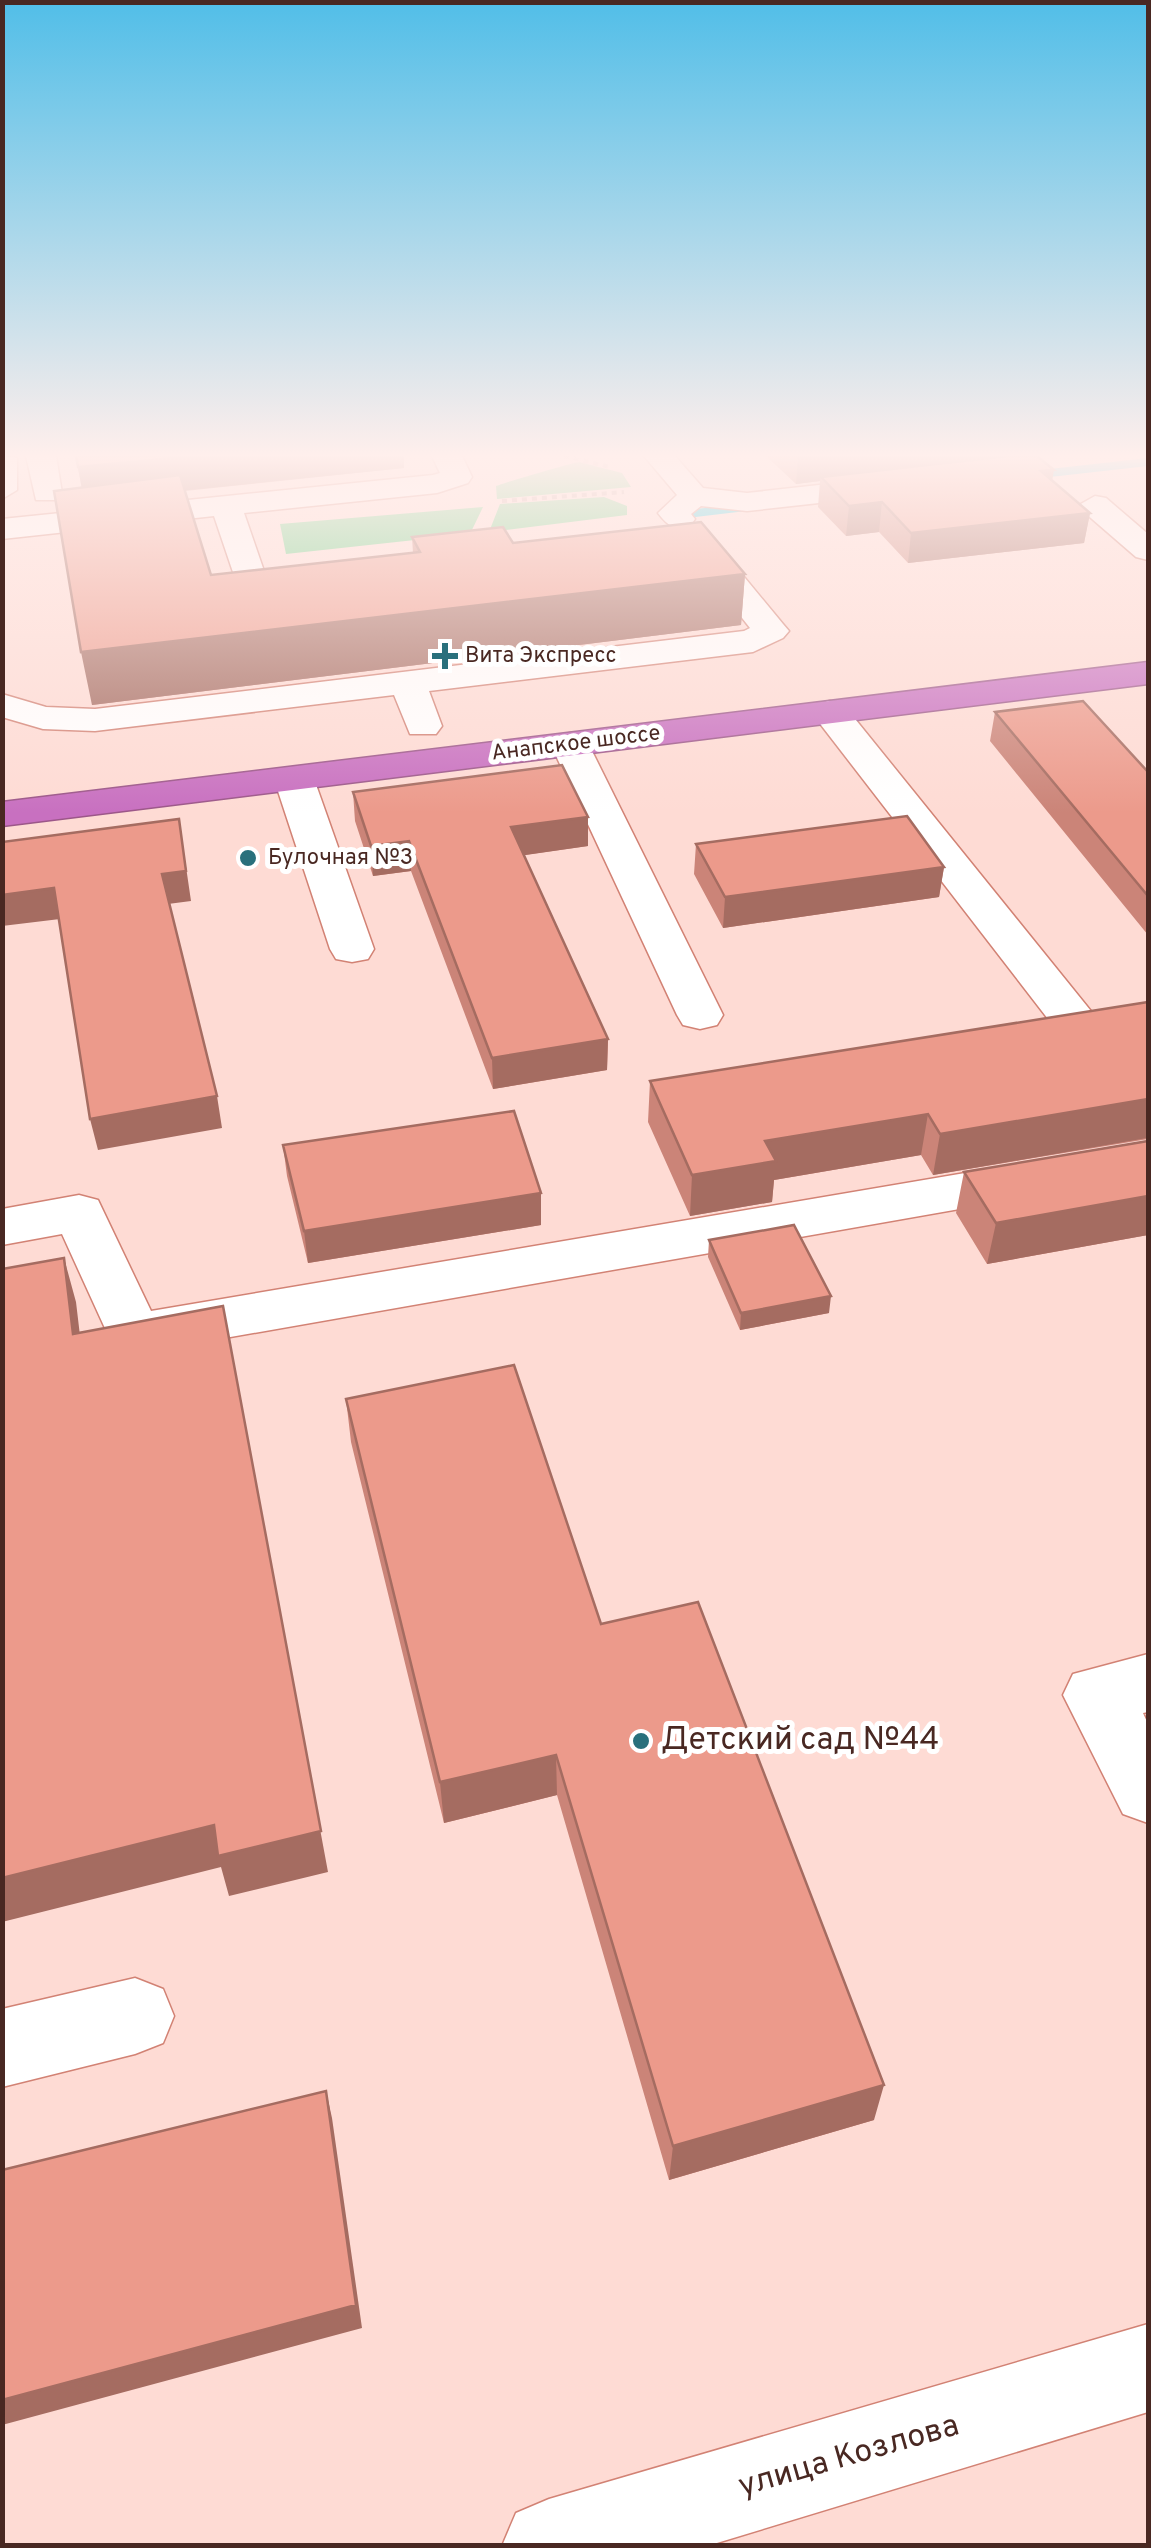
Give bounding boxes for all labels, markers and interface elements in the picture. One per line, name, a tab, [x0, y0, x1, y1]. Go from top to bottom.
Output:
place label: Вита Экспресс	[465, 643, 616, 670]
marker: Вита Экспресс	[434, 645, 456, 667]
street label: Анапское шоссе	[490, 720, 662, 768]
place label: Булочная №3	[268, 845, 413, 872]
marker: Булочная №3	[237, 847, 259, 869]
place label: Детский сад №44	[661, 1721, 939, 1761]
marker: Детский сад №44	[630, 1730, 652, 1752]
street label: улица Козлова	[734, 2406, 964, 2508]

